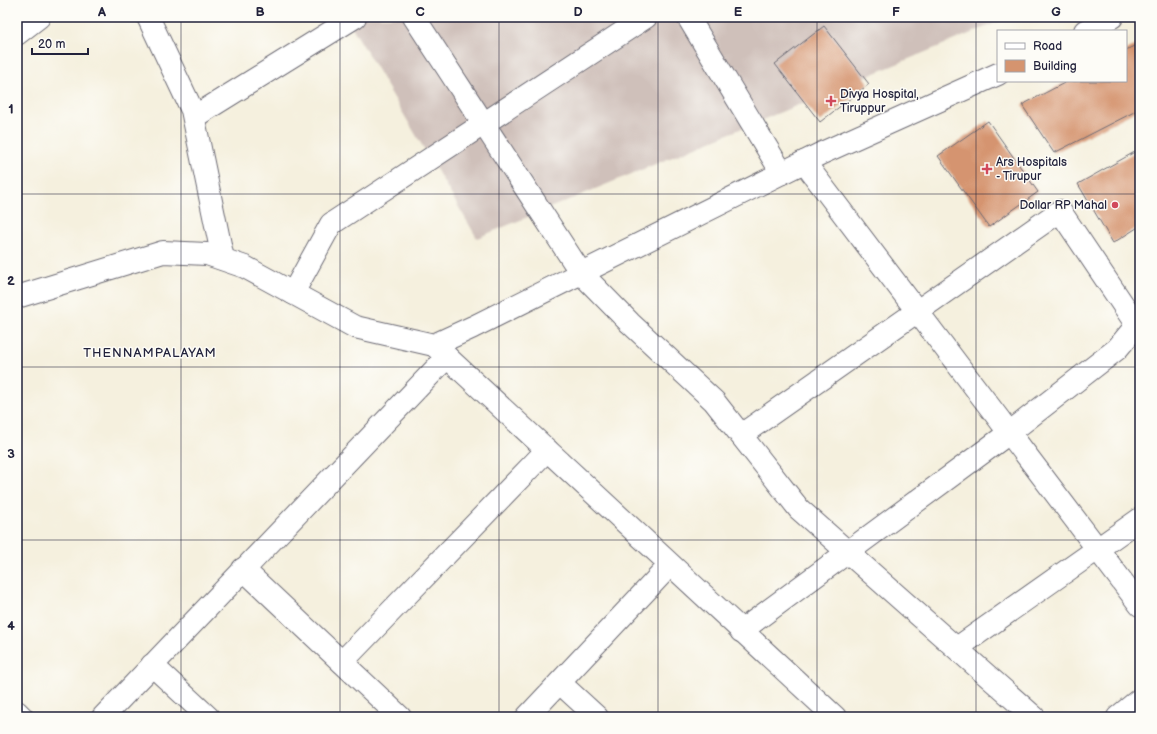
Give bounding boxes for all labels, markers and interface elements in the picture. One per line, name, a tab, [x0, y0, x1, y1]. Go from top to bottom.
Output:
text: A	[97, 4, 106, 20]
text: B	[255, 4, 265, 20]
text: C	[415, 4, 425, 20]
text: D	[573, 4, 583, 20]
text: E	[734, 4, 743, 20]
text: F	[892, 4, 900, 20]
text: G	[1051, 4, 1061, 20]
scale bar	[32, 30, 88, 56]
legend	[997, 30, 1127, 82]
text: 20 m	[38, 37, 65, 52]
text: Road	[1033, 39, 1062, 54]
text: Building	[1033, 59, 1077, 74]
place label: Divya Hospital, Tiruppur	[840, 87, 919, 116]
marker: Divya Hospital, Tiruppur	[825, 95, 837, 107]
text: 1	[8, 101, 14, 117]
place label: Ars Hospitals - Tirupur	[996, 155, 1067, 184]
marker: Ars Hospitals - Tirupur	[981, 163, 993, 175]
place label: Dollar RP Mahal	[1019, 198, 1107, 213]
marker: Dollar RP Mahal	[1110, 200, 1120, 210]
text: 2	[7, 273, 15, 289]
district label: THENNAMPALAYAM	[83, 345, 217, 361]
text: 3	[7, 446, 15, 462]
text: 4	[7, 618, 15, 634]

